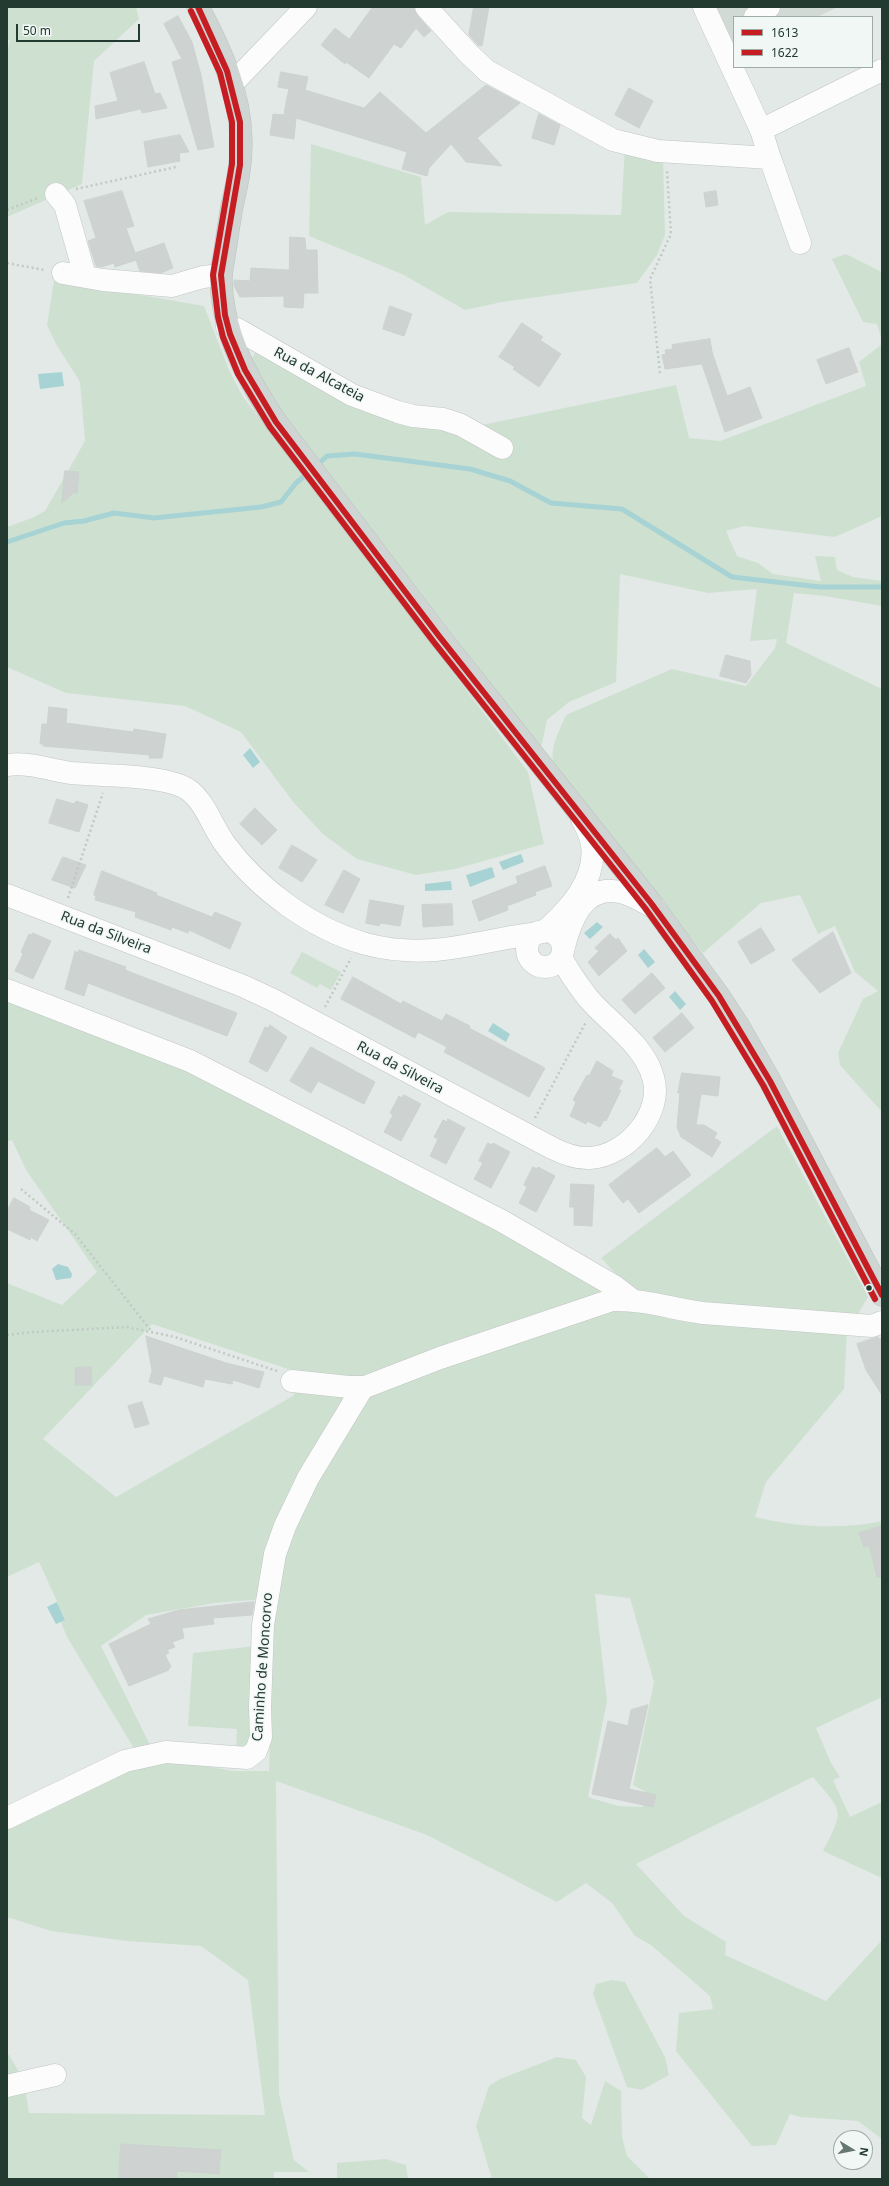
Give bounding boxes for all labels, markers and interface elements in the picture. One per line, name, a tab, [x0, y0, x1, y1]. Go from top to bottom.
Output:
scale bar	[18, 16, 142, 42]
legend	[733, 16, 873, 68]
text: 50 m	[23, 22, 51, 39]
text: 1613	[771, 24, 798, 41]
text: 1622	[771, 44, 798, 61]
street label: Rua da Alcateia	[271, 344, 367, 406]
street label: Rua da Silveira	[58, 908, 154, 958]
street label: Rua da Silveira	[354, 1038, 446, 1098]
unlabelled marker	[864, 1283, 874, 1293]
street label: Caminho de Moncorvo	[249, 1592, 277, 1742]
north arrow	[833, 2130, 873, 2170]
text: N	[856, 2146, 872, 2158]

